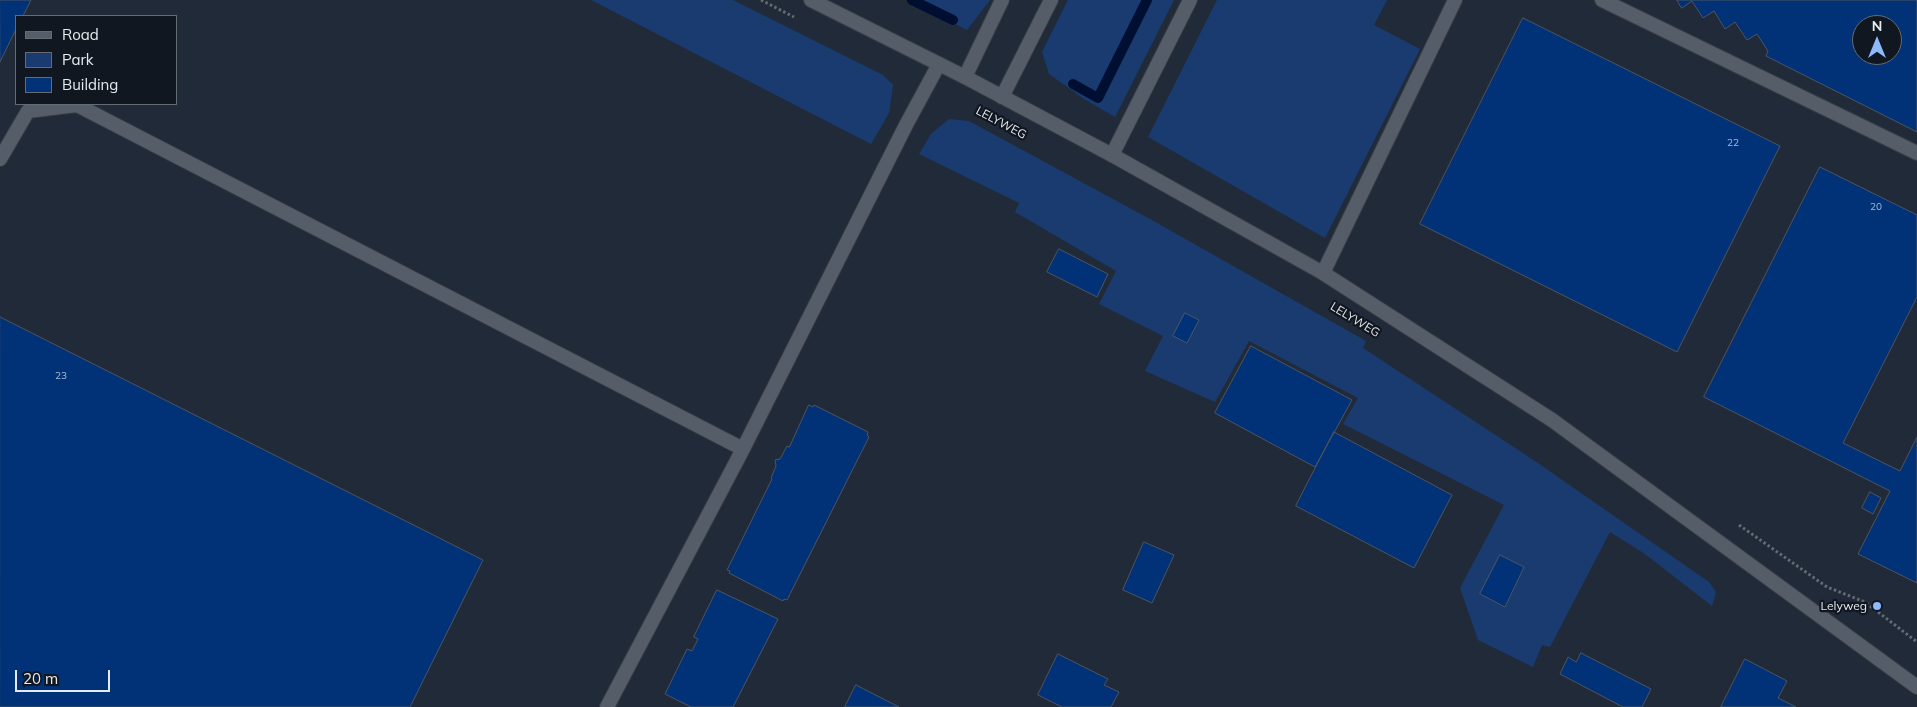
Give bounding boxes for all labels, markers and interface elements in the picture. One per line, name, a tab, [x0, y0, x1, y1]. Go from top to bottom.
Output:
legend	[15, 15, 178, 105]
north arrow	[1852, 15, 1902, 65]
text: N	[1872, 17, 1882, 35]
text: Road	[62, 25, 99, 44]
text: Park	[62, 50, 94, 69]
text: Building	[62, 75, 118, 94]
street label: LELYWEG	[973, 104, 1029, 142]
house number: 22	[1727, 137, 1739, 149]
house number: 20	[1870, 201, 1882, 213]
street label: LELYWEG	[1328, 300, 1382, 340]
house number: 23	[55, 370, 67, 382]
place label: Lelyweg	[1821, 599, 1867, 613]
marker: Lelyweg	[1871, 600, 1883, 612]
scale bar	[18, 660, 112, 692]
text: 20 m	[23, 669, 58, 688]

